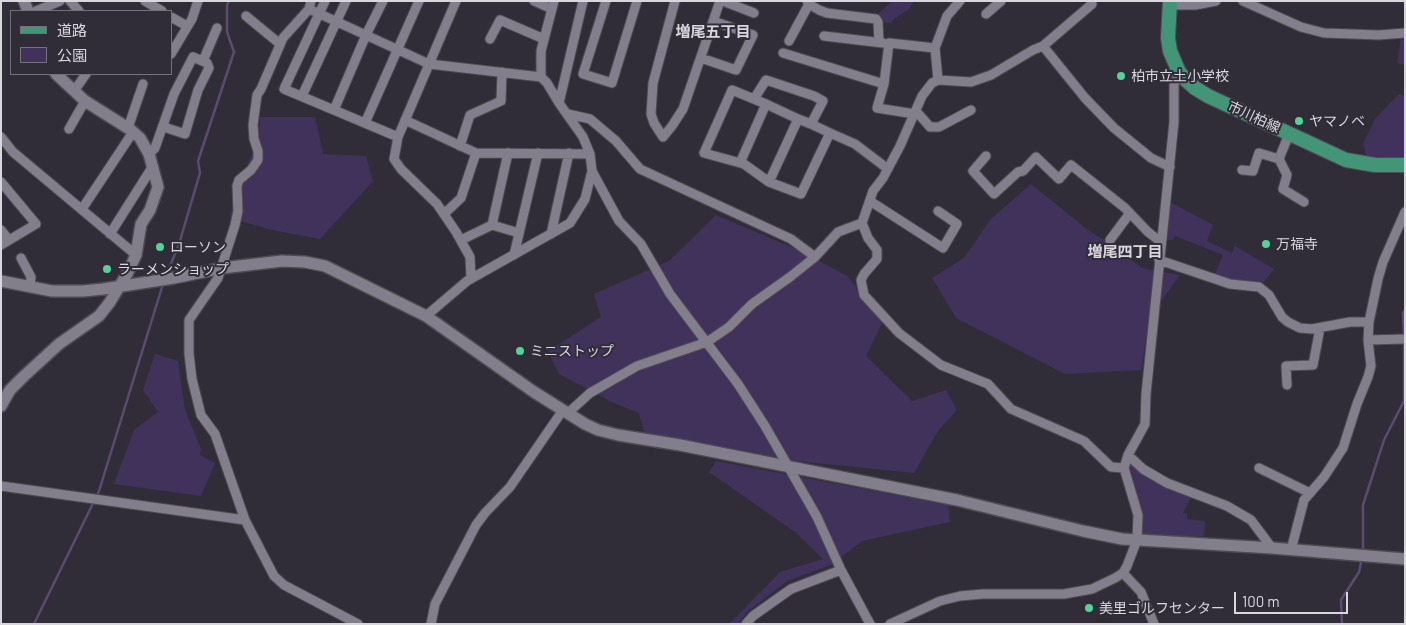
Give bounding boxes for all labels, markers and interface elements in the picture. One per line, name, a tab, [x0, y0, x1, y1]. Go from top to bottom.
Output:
legend	[10, 10, 172, 75]
text: 道路	[57, 21, 87, 39]
district label: 増尾五丁目	[676, 23, 750, 41]
text: 公園	[57, 46, 87, 64]
place label: 柏市立土小学校	[1131, 68, 1229, 84]
marker: 柏市立土小学校	[1115, 70, 1127, 82]
street label: 市川柏線	[1225, 98, 1283, 136]
place label: ヤマノベ	[1309, 113, 1365, 129]
marker: ヤマノベ	[1293, 115, 1305, 127]
place label: 万福寺	[1276, 236, 1318, 252]
marker: 万福寺	[1260, 238, 1272, 250]
place label: ローソン	[170, 239, 226, 255]
marker: ローソン	[154, 241, 166, 253]
district label: 増尾四丁目	[1088, 243, 1162, 261]
place label: ラーメンショップ	[117, 261, 229, 277]
marker: ラーメンショップ	[101, 263, 113, 275]
place label: ミニストップ	[530, 343, 614, 359]
marker: ミニストップ	[514, 345, 526, 357]
scale bar	[1236, 582, 1350, 614]
text: 100 m	[1242, 592, 1280, 610]
place label: 美里ゴルフセンター	[1099, 600, 1225, 616]
marker: 美里ゴルフセンター	[1083, 602, 1095, 614]

